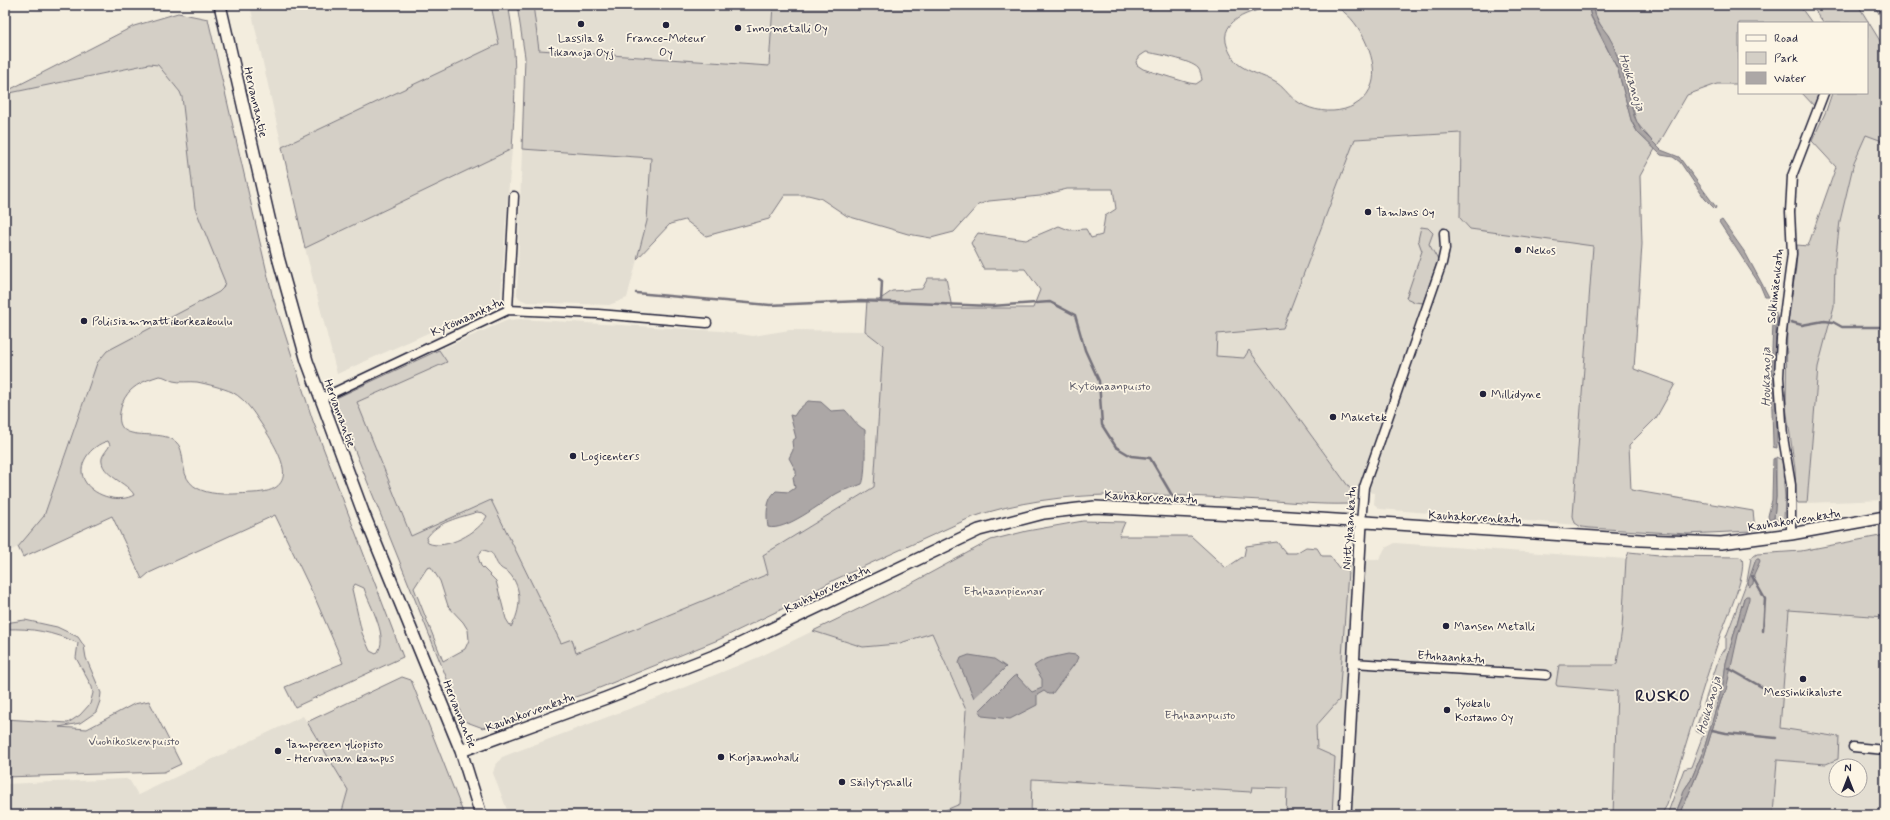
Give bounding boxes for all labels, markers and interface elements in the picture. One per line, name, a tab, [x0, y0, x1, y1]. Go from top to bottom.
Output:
marker: Lassila & Tikanoja Oyj	[576, 19, 586, 29]
marker: France-Moteur Oy	[661, 20, 671, 30]
place label: Innometalli Oy	[746, 21, 828, 37]
legend	[1738, 22, 1868, 94]
marker: Innometalli Oy	[733, 23, 743, 33]
place label: Lassila & Tikanoja Oyj	[548, 31, 614, 61]
place label: France-Moteur Oy	[626, 31, 706, 61]
text: Road	[1774, 31, 1798, 47]
water label: Houkanoja	[1614, 51, 1649, 114]
text: Park	[1774, 51, 1798, 67]
street label: Hervannantie	[239, 65, 271, 139]
text: Water	[1774, 71, 1806, 87]
place label: Tamlans Oy	[1376, 205, 1435, 221]
marker: Tamlans Oy	[1363, 207, 1373, 217]
place label: Nekos	[1526, 243, 1556, 259]
marker: Nekos	[1513, 245, 1523, 255]
street label: Solkimäenkatu	[1764, 248, 1788, 324]
street label: Kytömaankatu	[429, 295, 507, 341]
place label: Poliisiammattikorkeakoulu	[92, 314, 233, 330]
marker: Poliisiammattikorkeakoulu	[79, 316, 89, 326]
water label: Houkanoja	[1758, 347, 1775, 407]
street label: Hervannantie	[319, 377, 359, 450]
park label: Kytömaanpuisto	[1069, 379, 1151, 395]
place label: Millidyne	[1491, 387, 1541, 403]
marker: Millidyne	[1478, 389, 1488, 399]
place label: Maketek	[1341, 410, 1387, 426]
marker: Maketek	[1328, 412, 1338, 422]
place label: Logicenters	[581, 449, 640, 466]
marker: Logicenters	[568, 451, 578, 461]
street label: Niittyhaankatu	[1339, 485, 1361, 570]
street label: Kauhakorvenkatu	[1104, 488, 1198, 508]
street label: Kauhakorvenkatu	[1747, 506, 1842, 536]
street label: Kauhakorvenkatu	[1428, 508, 1522, 528]
street label: Kauhakorvenkatu	[782, 562, 873, 618]
park label: Etuhaanpiennar	[964, 584, 1045, 600]
place label: Mansen Metalli	[1454, 619, 1535, 635]
marker: Mansen Metalli	[1441, 621, 1451, 631]
street label: Etuhaankatu	[1417, 648, 1486, 668]
water label: Houkanoja	[1693, 674, 1726, 736]
marker: Messinkikaluste	[1798, 674, 1808, 684]
street label: Hervannantie	[438, 678, 480, 751]
place label: Messinkikaluste	[1764, 685, 1842, 701]
district label: RUSKO	[1635, 686, 1691, 707]
street label: Kauhakorvenkatu	[484, 689, 577, 736]
place label: Työkalu Kostamo Oy	[1455, 696, 1514, 726]
marker: Työkalu Kostamo Oy	[1442, 705, 1452, 715]
park label: Etuhaanpuisto	[1165, 708, 1235, 724]
park label: Vuohikoskenpuisto	[88, 734, 180, 750]
place label: Tampereen yliopisto - Hervannan kampus	[286, 737, 395, 767]
marker: Tampereen yliopisto - Hervannan kampus	[273, 746, 283, 756]
place label: Korjaamohalli	[729, 750, 799, 766]
marker: Korjaamohalli	[716, 752, 726, 762]
north arrow	[1828, 758, 1868, 798]
text: N	[1844, 762, 1852, 776]
place label: Säilytyshalli	[850, 775, 912, 791]
marker: Säilytyshalli	[837, 777, 847, 787]

